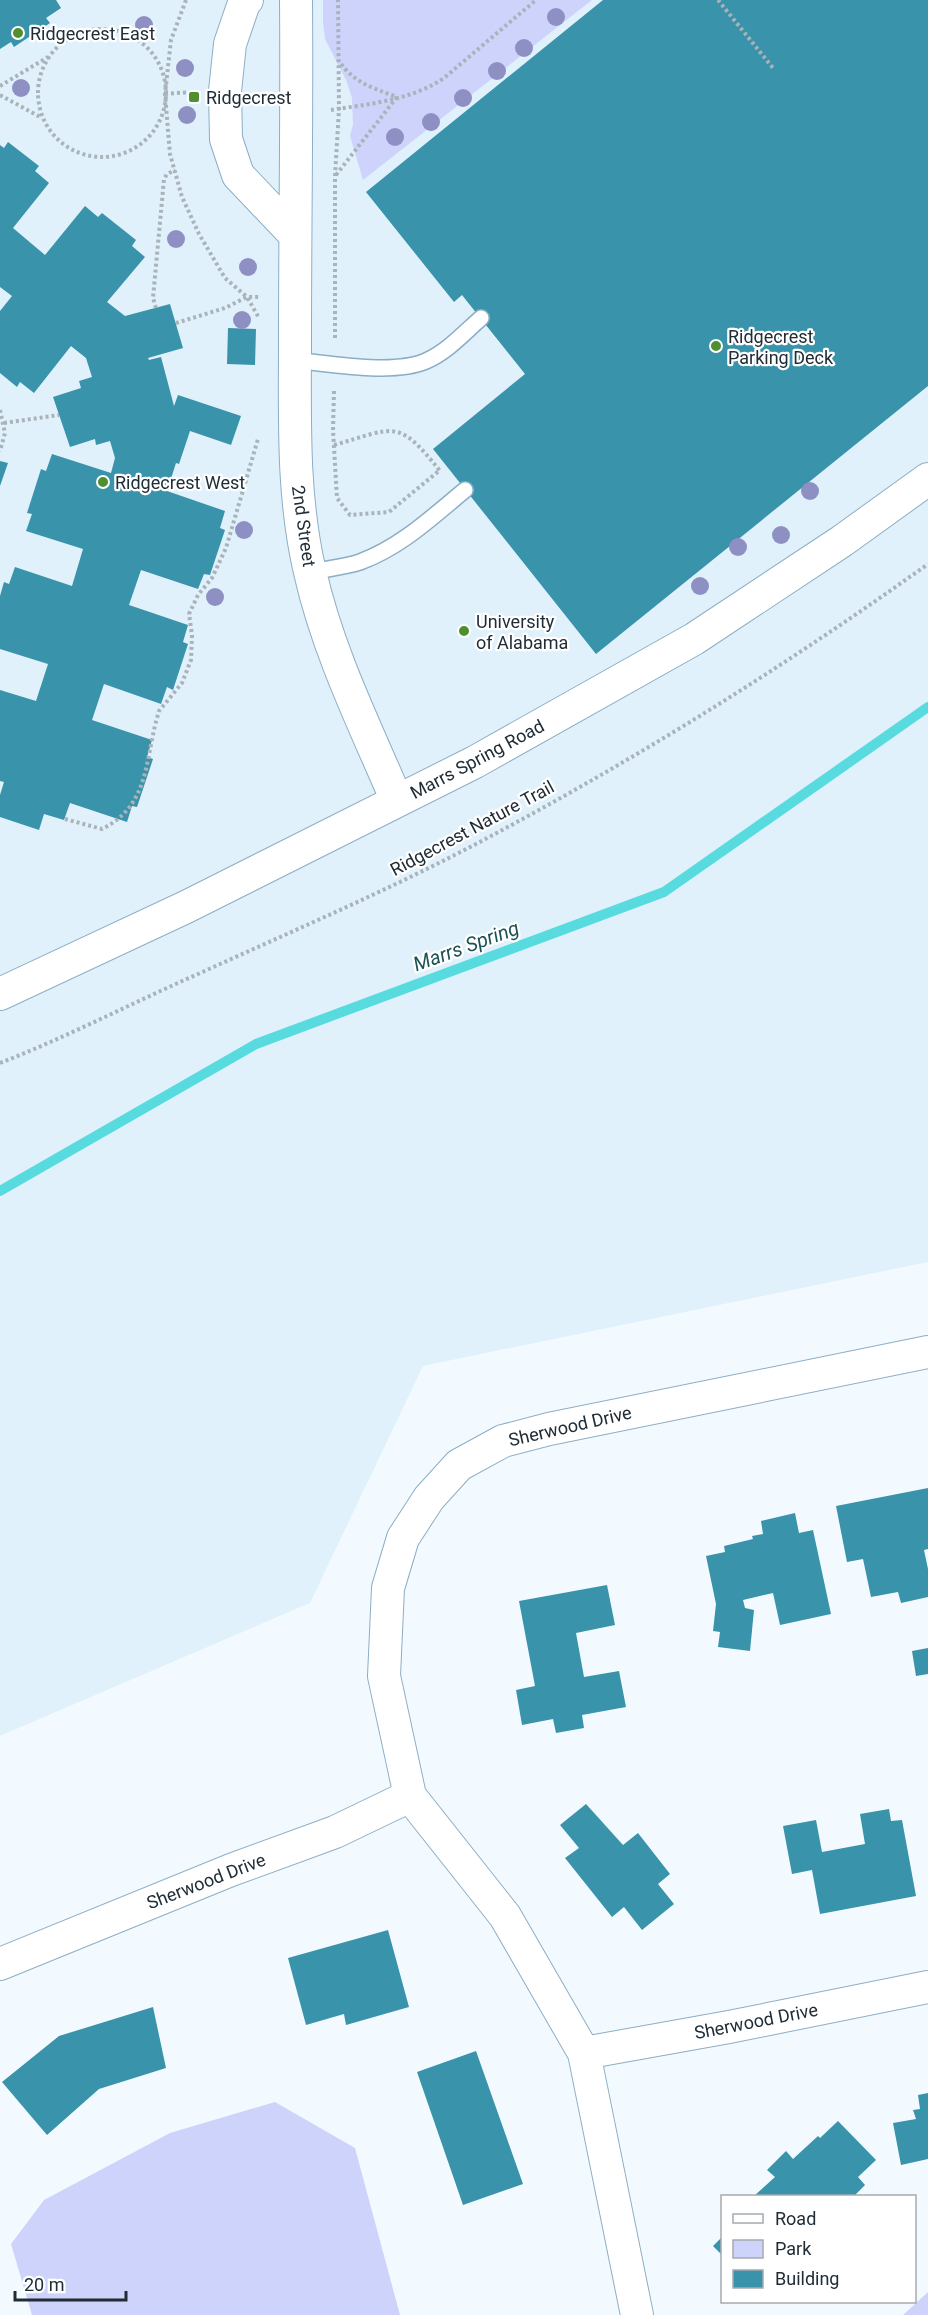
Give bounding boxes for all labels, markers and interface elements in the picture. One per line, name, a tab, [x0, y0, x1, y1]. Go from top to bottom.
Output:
place label: Ridgecrest East	[30, 23, 155, 44]
marker: Ridgecrest East	[11, 26, 25, 40]
place label: Ridgecrest	[206, 87, 291, 108]
marker: Ridgecrest	[187, 90, 201, 104]
place label: Ridgecrest Parking Deck	[728, 326, 834, 368]
marker: Ridgecrest Parking Deck	[709, 339, 723, 353]
place label: Ridgecrest West	[115, 472, 245, 493]
marker: Ridgecrest West	[96, 475, 110, 489]
street label: 2nd Street	[288, 484, 320, 568]
place label: University of Alabama	[476, 611, 568, 653]
marker: University of Alabama	[457, 624, 471, 638]
street label: Marrs Spring Road	[406, 715, 548, 803]
street label: Ridgecrest Nature Trail	[387, 776, 557, 880]
water label: Marrs Spring	[410, 916, 522, 976]
street label: Sherwood Drive	[506, 1402, 634, 1450]
street label: Sherwood Drive	[144, 1849, 268, 1913]
street label: Sherwood Drive	[692, 1999, 820, 2043]
legend	[721, 2195, 916, 2303]
text: Road	[775, 2208, 816, 2229]
text: Park	[775, 2238, 812, 2259]
scale bar	[15, 2264, 126, 2302]
text: Building	[775, 2268, 839, 2289]
text: 20 m	[24, 2274, 64, 2295]

